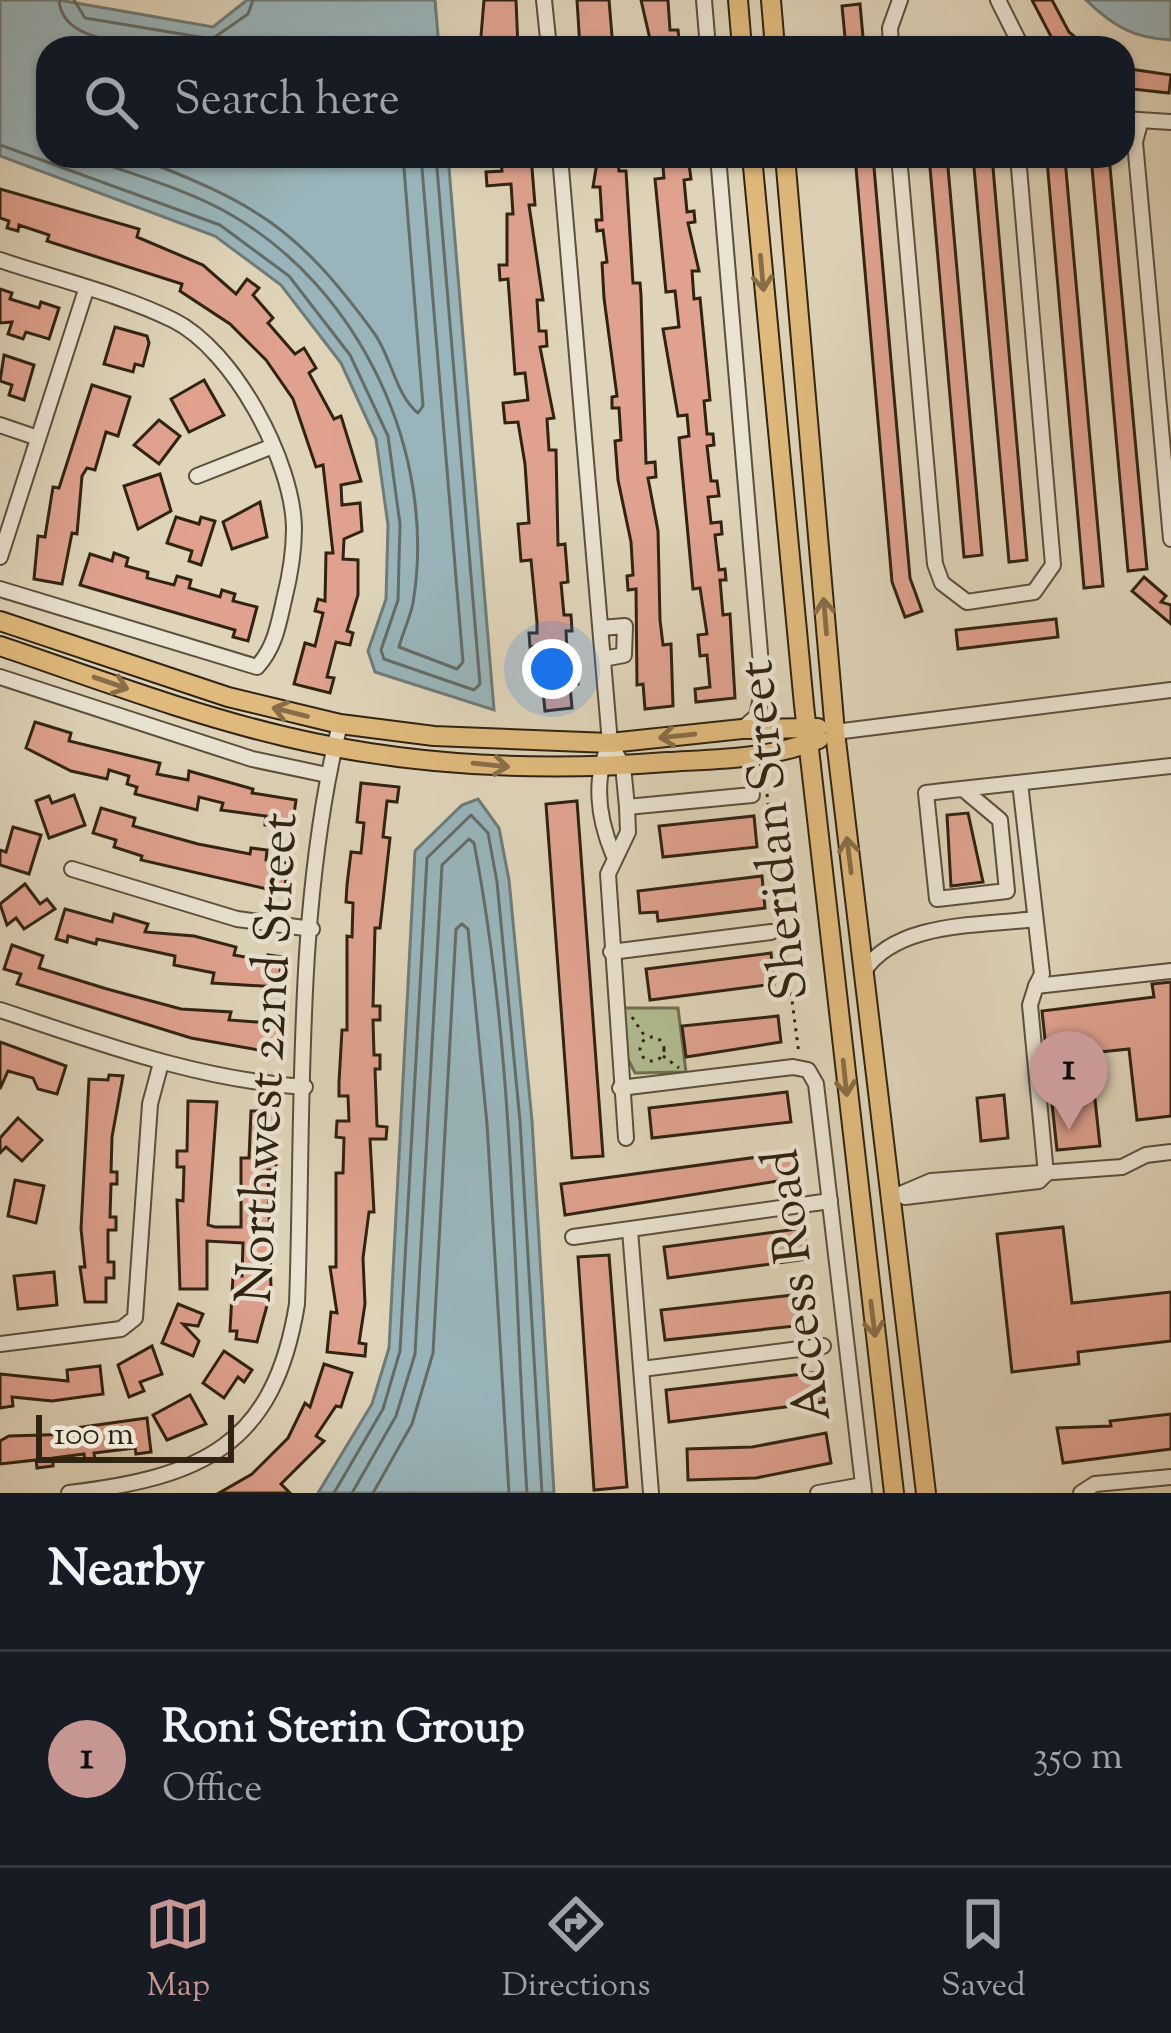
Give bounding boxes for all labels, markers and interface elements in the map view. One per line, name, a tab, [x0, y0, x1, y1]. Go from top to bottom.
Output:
search box	[36, 36, 1135, 168]
icon: search	[78, 69, 144, 135]
text: Search here	[174, 70, 400, 135]
one-way arrow	[751, 252, 774, 291]
one-way arrow	[813, 597, 836, 636]
your location	[522, 639, 582, 699]
street label: Sheridan Street	[722, 656, 830, 1004]
one-way arrow	[92, 674, 129, 695]
one-way arrow	[271, 700, 309, 722]
one-way arrow	[658, 725, 697, 748]
one-way arrow	[471, 754, 510, 777]
street label: Northwest 22nd Street	[221, 811, 319, 1305]
one-way arrow	[838, 836, 860, 875]
pin: 1	[1030, 1031, 1108, 1130]
one-way arrow	[834, 1058, 857, 1097]
street label: Access Road	[747, 1144, 853, 1426]
one-way arrow	[863, 1298, 885, 1337]
scale bar	[36, 1409, 234, 1462]
text: 100 m	[54, 1412, 134, 1460]
text: Nearby	[48, 1535, 205, 1608]
text: Roni Sterin Group	[162, 1698, 525, 1763]
text: 1	[80, 1731, 94, 1787]
text: 350 m	[1033, 1731, 1123, 1787]
text: Office	[162, 1763, 262, 1819]
tab: Map	[145, 1891, 211, 2011]
tab: Directions	[502, 1891, 651, 2011]
tab: Saved	[941, 1891, 1026, 2011]

